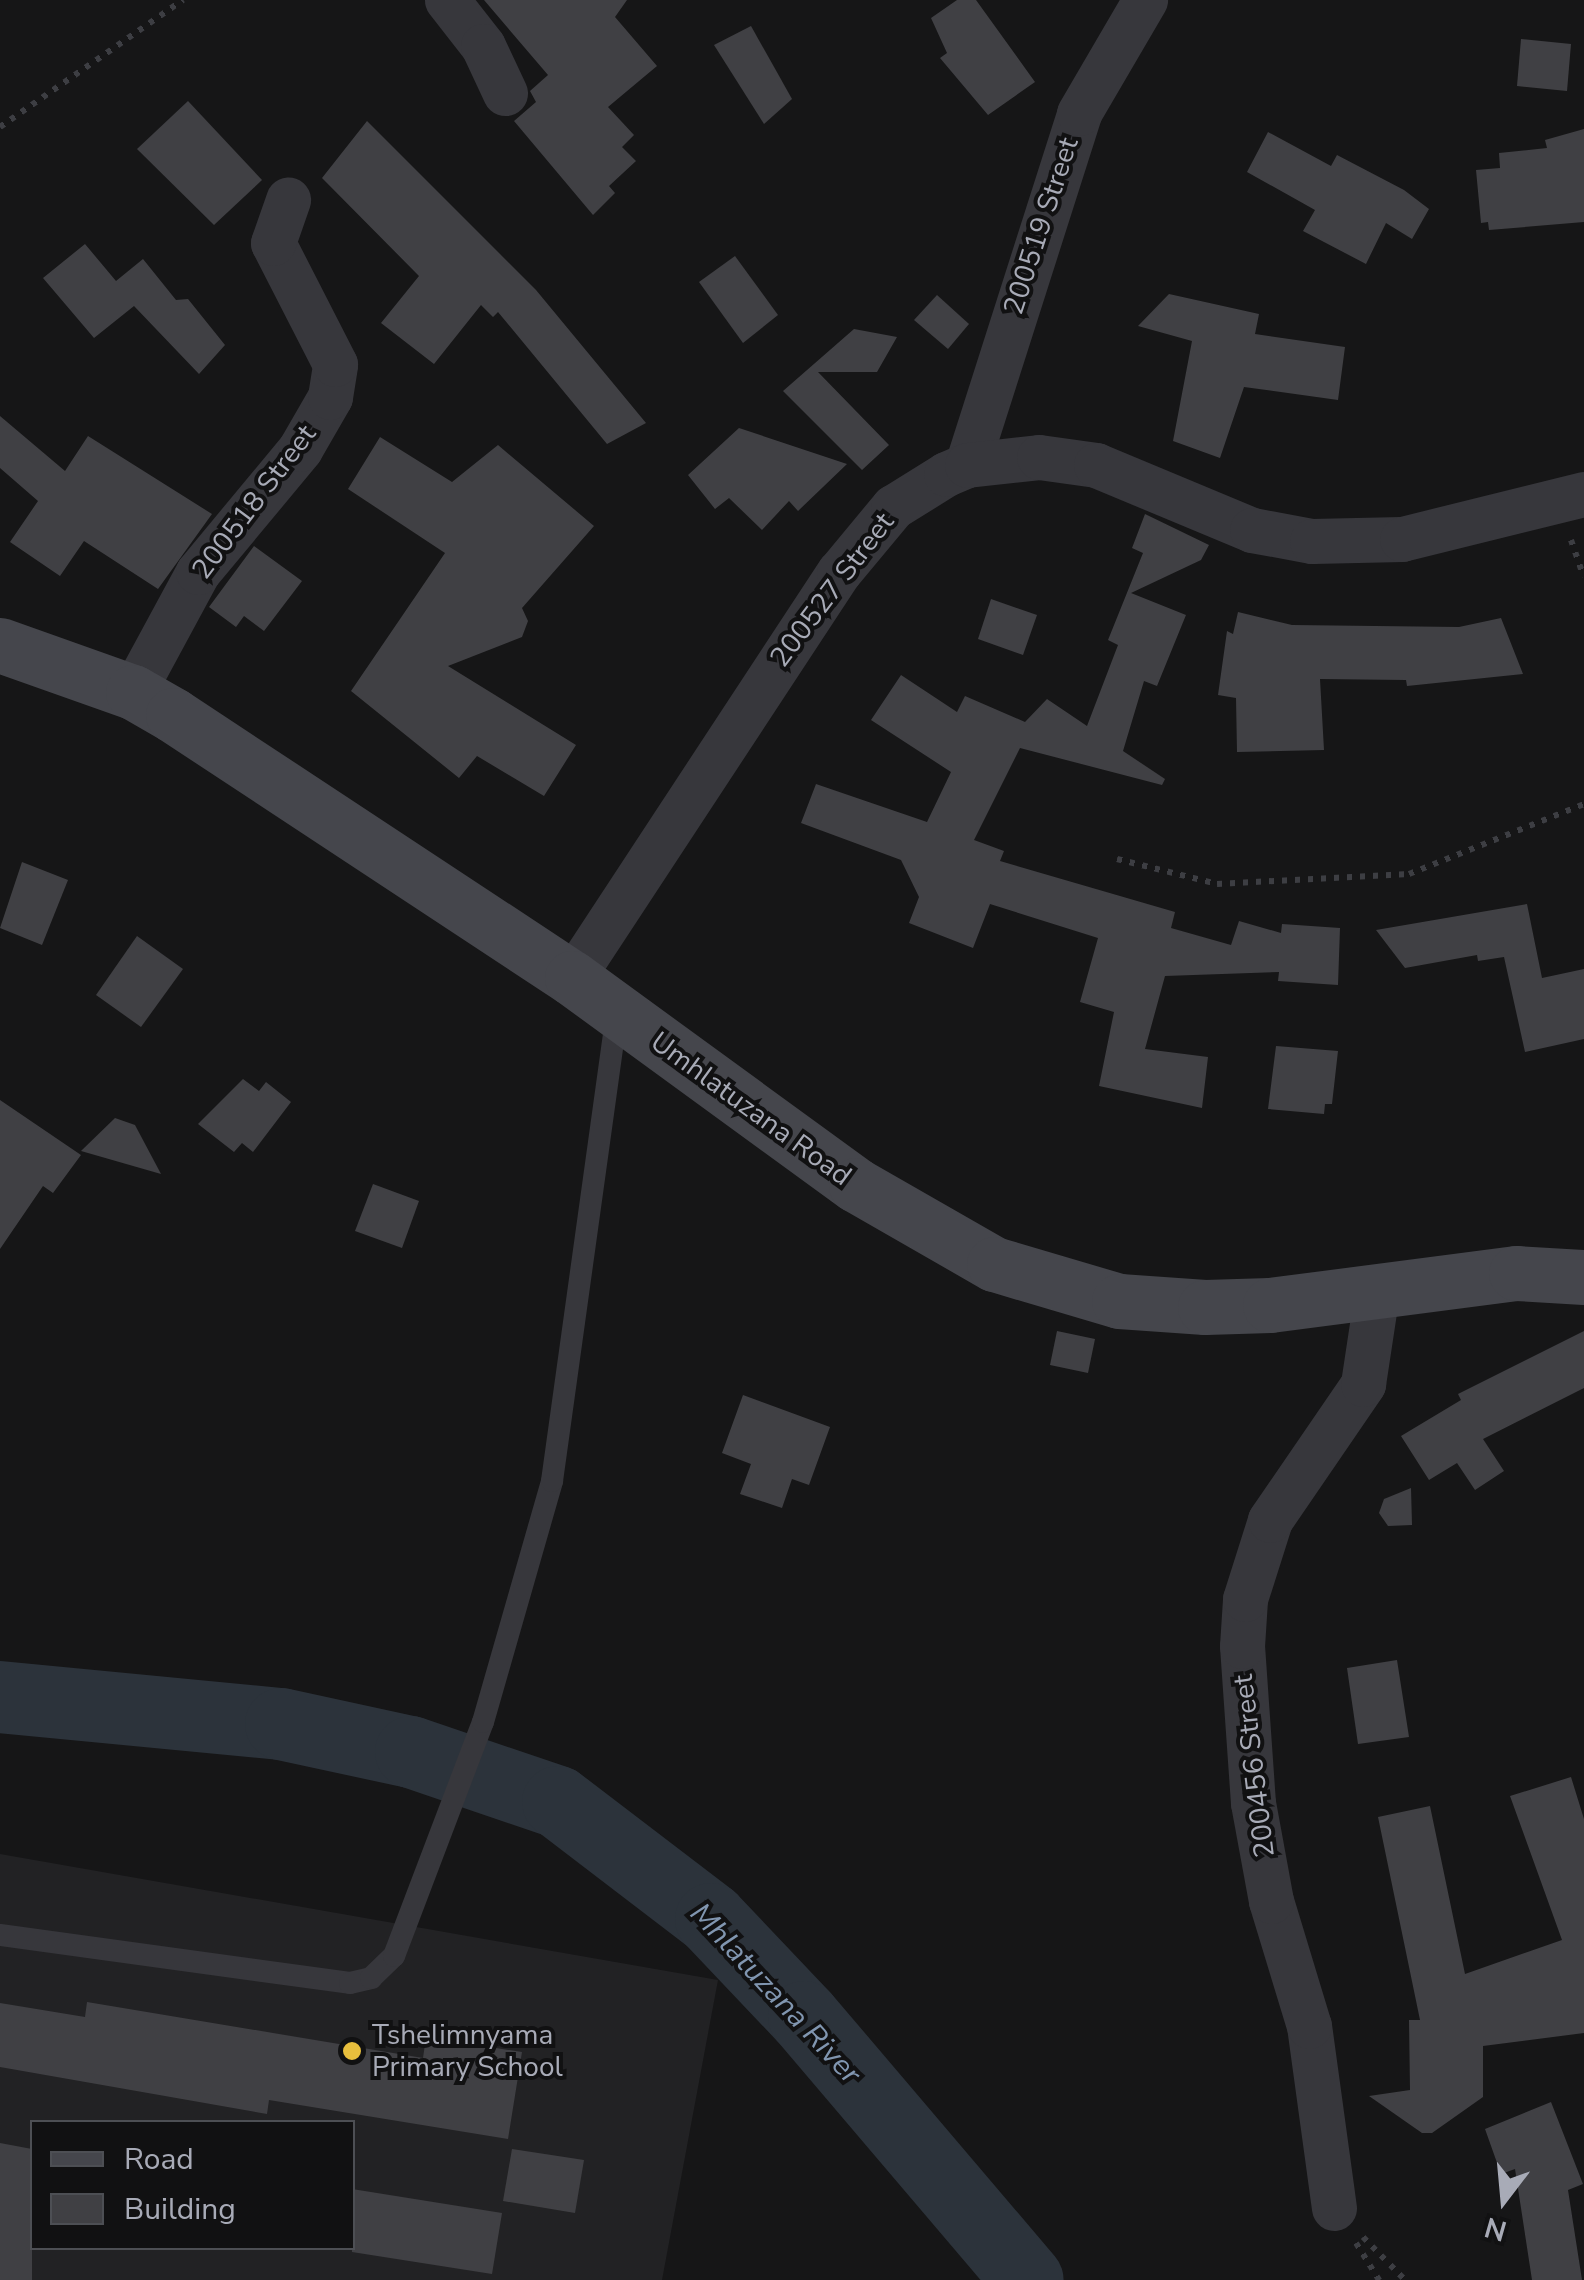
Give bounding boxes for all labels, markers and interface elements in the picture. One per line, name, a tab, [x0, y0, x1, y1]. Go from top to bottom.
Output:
street label: 200519 Street	[997, 133, 1085, 319]
street label: 200518 Street	[185, 418, 323, 586]
street label: 200527 Street	[763, 506, 901, 674]
street label: Umhlatuzana Road	[644, 1025, 858, 1193]
street label: 200456 Street	[1226, 1672, 1282, 1860]
water label: Mhlatuzana River	[682, 1896, 868, 2092]
place label: Tshelimnyama Primary School	[372, 2018, 563, 2084]
marker: Tshelimnyama Primary School	[341, 2040, 363, 2062]
legend	[30, 2120, 355, 2250]
text: Road	[124, 2139, 194, 2180]
north arrow	[1454, 2150, 1554, 2250]
text: Building	[124, 2189, 236, 2230]
text: N	[1480, 2208, 1511, 2250]

